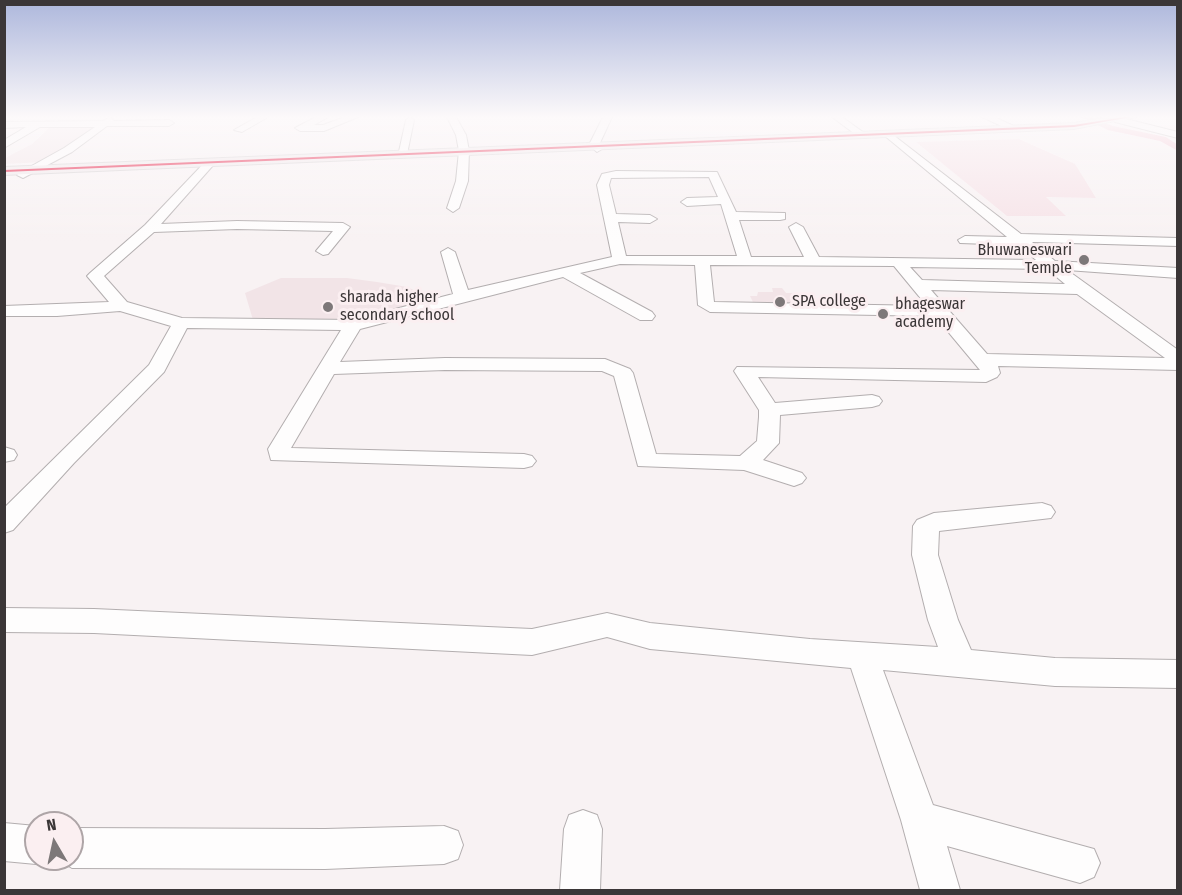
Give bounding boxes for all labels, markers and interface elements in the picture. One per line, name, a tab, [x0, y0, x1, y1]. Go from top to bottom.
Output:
place label: Bhuwaneswari Temple	[978, 241, 1072, 279]
marker: Bhuwaneswari Temple	[1077, 253, 1091, 267]
place label: sharada higher secondary school	[340, 288, 454, 326]
place label: SPA college	[792, 292, 866, 312]
marker: SPA college	[773, 295, 787, 309]
place label: bhageswar academy	[895, 295, 965, 333]
marker: sharada higher secondary school	[321, 300, 335, 314]
marker: bhageswar academy	[876, 307, 890, 321]
north arrow	[24, 811, 84, 871]
text: N	[45, 815, 58, 835]

